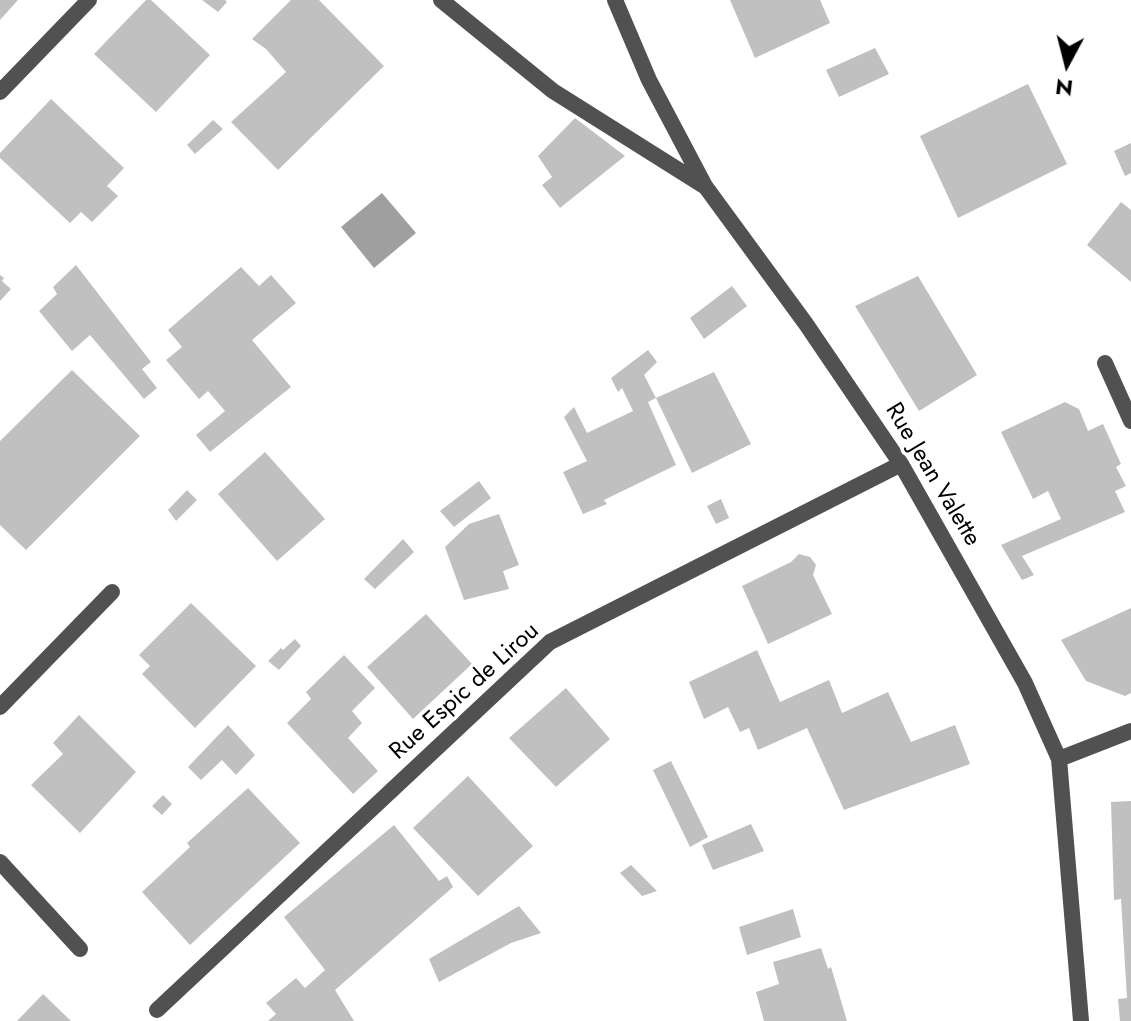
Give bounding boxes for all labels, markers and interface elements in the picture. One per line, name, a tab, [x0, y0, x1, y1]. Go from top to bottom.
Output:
north arrow	[1027, 24, 1107, 104]
text: N	[1053, 71, 1075, 105]
street label: Rue Jean Valette	[878, 398, 986, 552]
street label: Rue Espic de Lirou	[384, 617, 546, 767]

